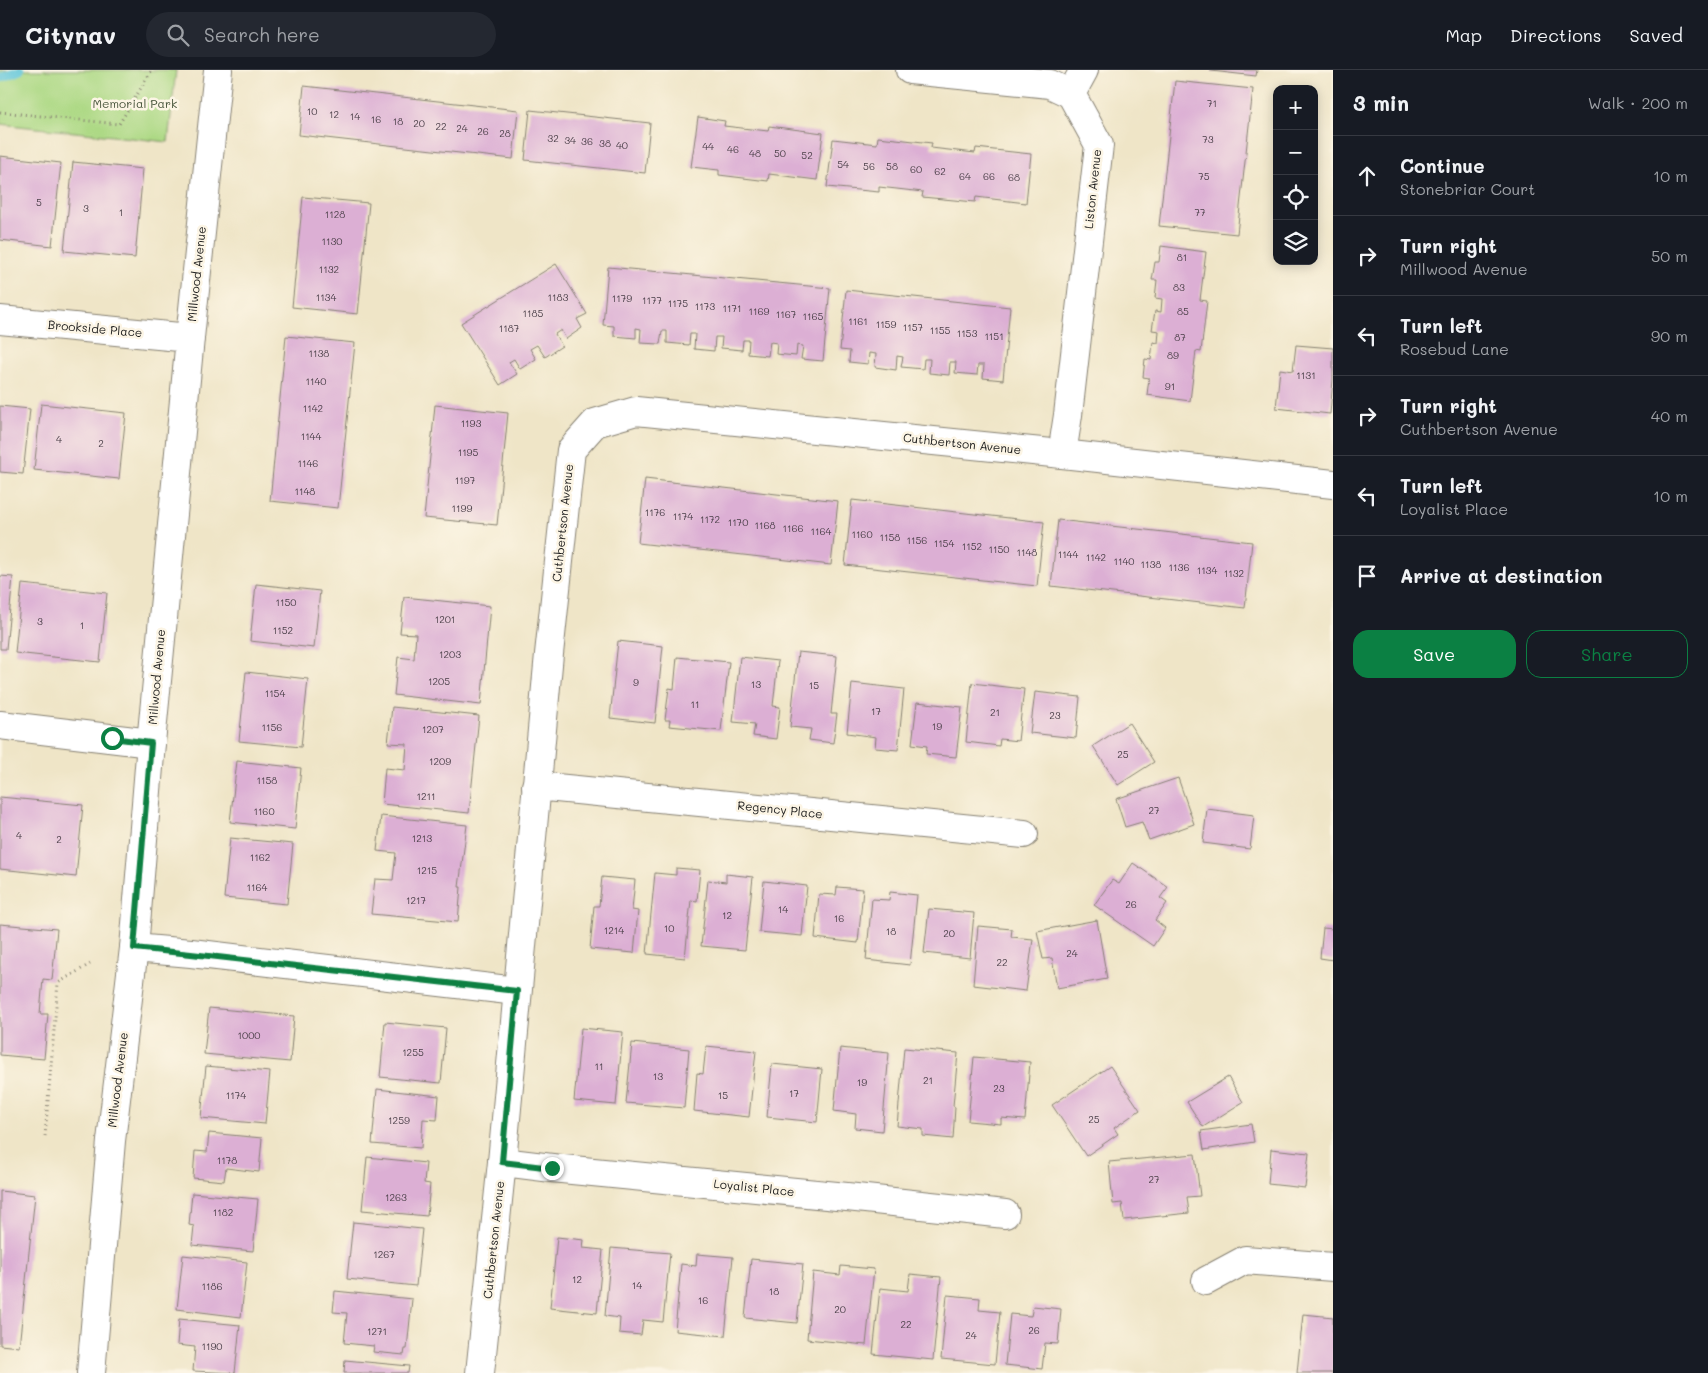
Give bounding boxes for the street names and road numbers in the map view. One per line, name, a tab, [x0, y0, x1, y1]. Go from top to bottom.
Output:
street label: Liston Avenue	[1080, 148, 1104, 230]
street label: Millwood Avenue	[183, 225, 209, 322]
street label: Brookside Place	[47, 316, 143, 340]
street label: Cuthbertson Avenue	[902, 429, 1022, 457]
street label: Cuthbertson Avenue	[548, 463, 576, 583]
street label: Millwood Avenue	[144, 629, 168, 725]
street label: Regency Place	[737, 797, 824, 821]
street label: Millwood Avenue	[103, 1031, 131, 1128]
street label: Loyalist Place	[713, 1175, 795, 1199]
street label: Cuthbertson Avenue	[479, 1180, 507, 1300]

